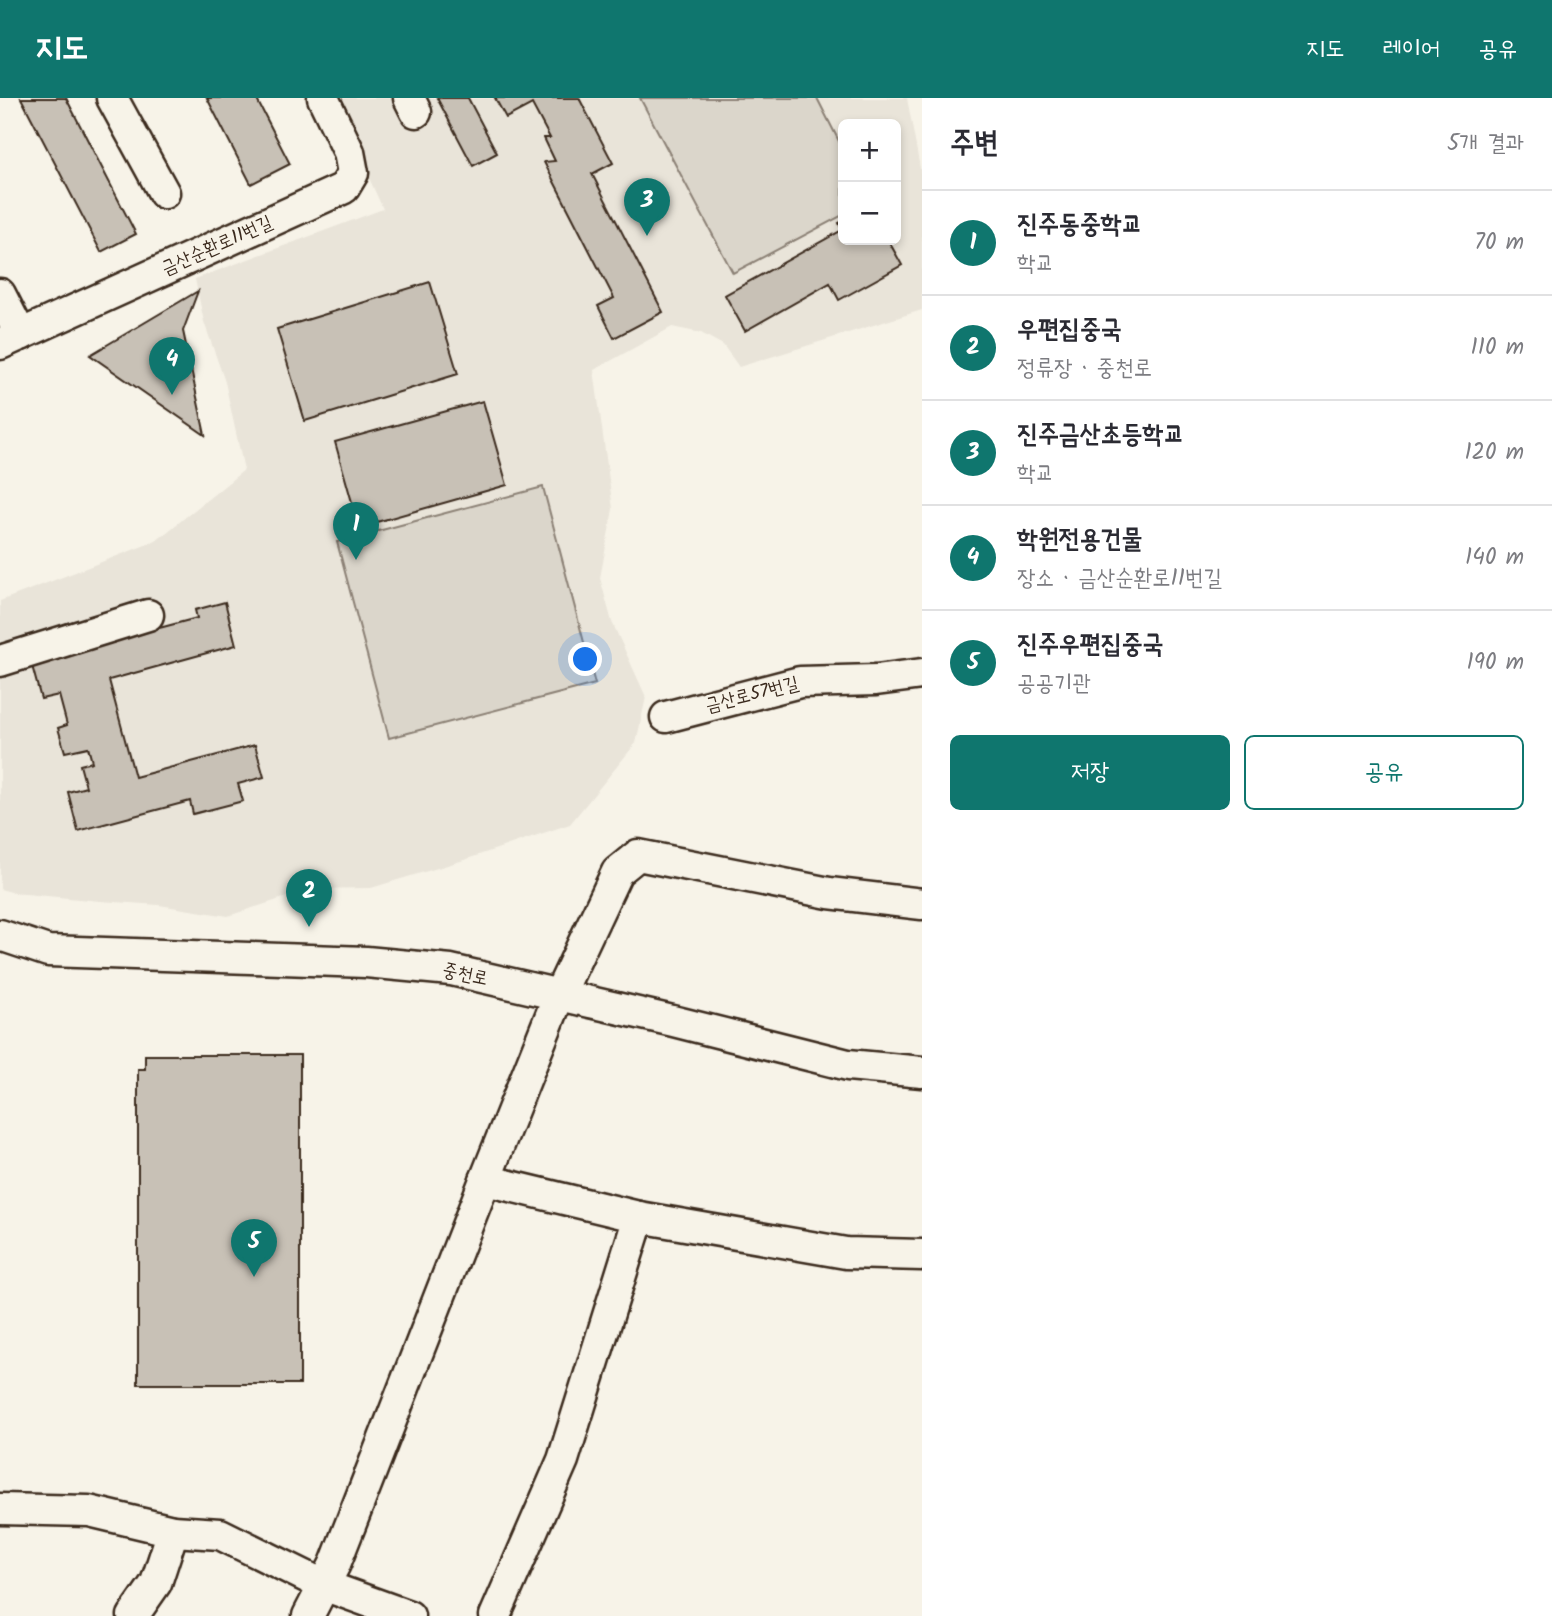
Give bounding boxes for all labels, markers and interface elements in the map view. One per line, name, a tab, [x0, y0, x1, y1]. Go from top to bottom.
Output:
text: 지도	[35, 23, 88, 76]
text: 지도	[1306, 30, 1344, 69]
text: 레이어	[1382, 30, 1440, 69]
text: 공유	[1478, 30, 1517, 69]
map controls	[838, 119, 901, 245]
button: +	[838, 119, 901, 182]
text: 주변	[950, 120, 998, 168]
text: 5개 결과	[1447, 126, 1524, 162]
pin: 3	[624, 178, 670, 236]
button: −	[838, 182, 901, 245]
text: 진주동중학교	[1017, 204, 1143, 246]
street label: 금산순환로11번길	[157, 208, 277, 284]
text: 1	[970, 225, 976, 261]
text: 70 m	[1474, 225, 1524, 261]
text: 학교	[1017, 246, 1054, 282]
text: 우편집중국	[1017, 309, 1122, 351]
text: 2	[966, 330, 980, 366]
text: 110 m	[1471, 330, 1524, 366]
pin: 4	[149, 337, 195, 395]
text: 정류장 · 중천로	[1017, 351, 1152, 387]
text: 진주금산초등학교	[1017, 414, 1184, 456]
text: 3	[967, 435, 979, 471]
text: 120 m	[1464, 435, 1524, 471]
text: 학교	[1017, 456, 1054, 492]
pin: 1	[333, 502, 379, 560]
text: 학원전용건물	[1017, 519, 1143, 561]
text: 4	[967, 540, 979, 576]
text: 140 m	[1465, 540, 1524, 576]
text: 장소 · 금산순환로11번길	[1017, 561, 1222, 597]
text: 진주우편집중국	[1017, 624, 1163, 666]
your location	[568, 642, 602, 676]
text: 5	[967, 645, 979, 681]
text: 190 m	[1467, 645, 1524, 681]
text: 공공기관	[1017, 666, 1091, 702]
street label: 금산로57번길	[702, 669, 802, 721]
button: 저장	[950, 735, 1230, 810]
button: 공유	[1244, 735, 1524, 810]
pin: 2	[286, 869, 332, 927]
street label: 중천로	[439, 956, 491, 994]
pin: 5	[231, 1219, 277, 1277]

